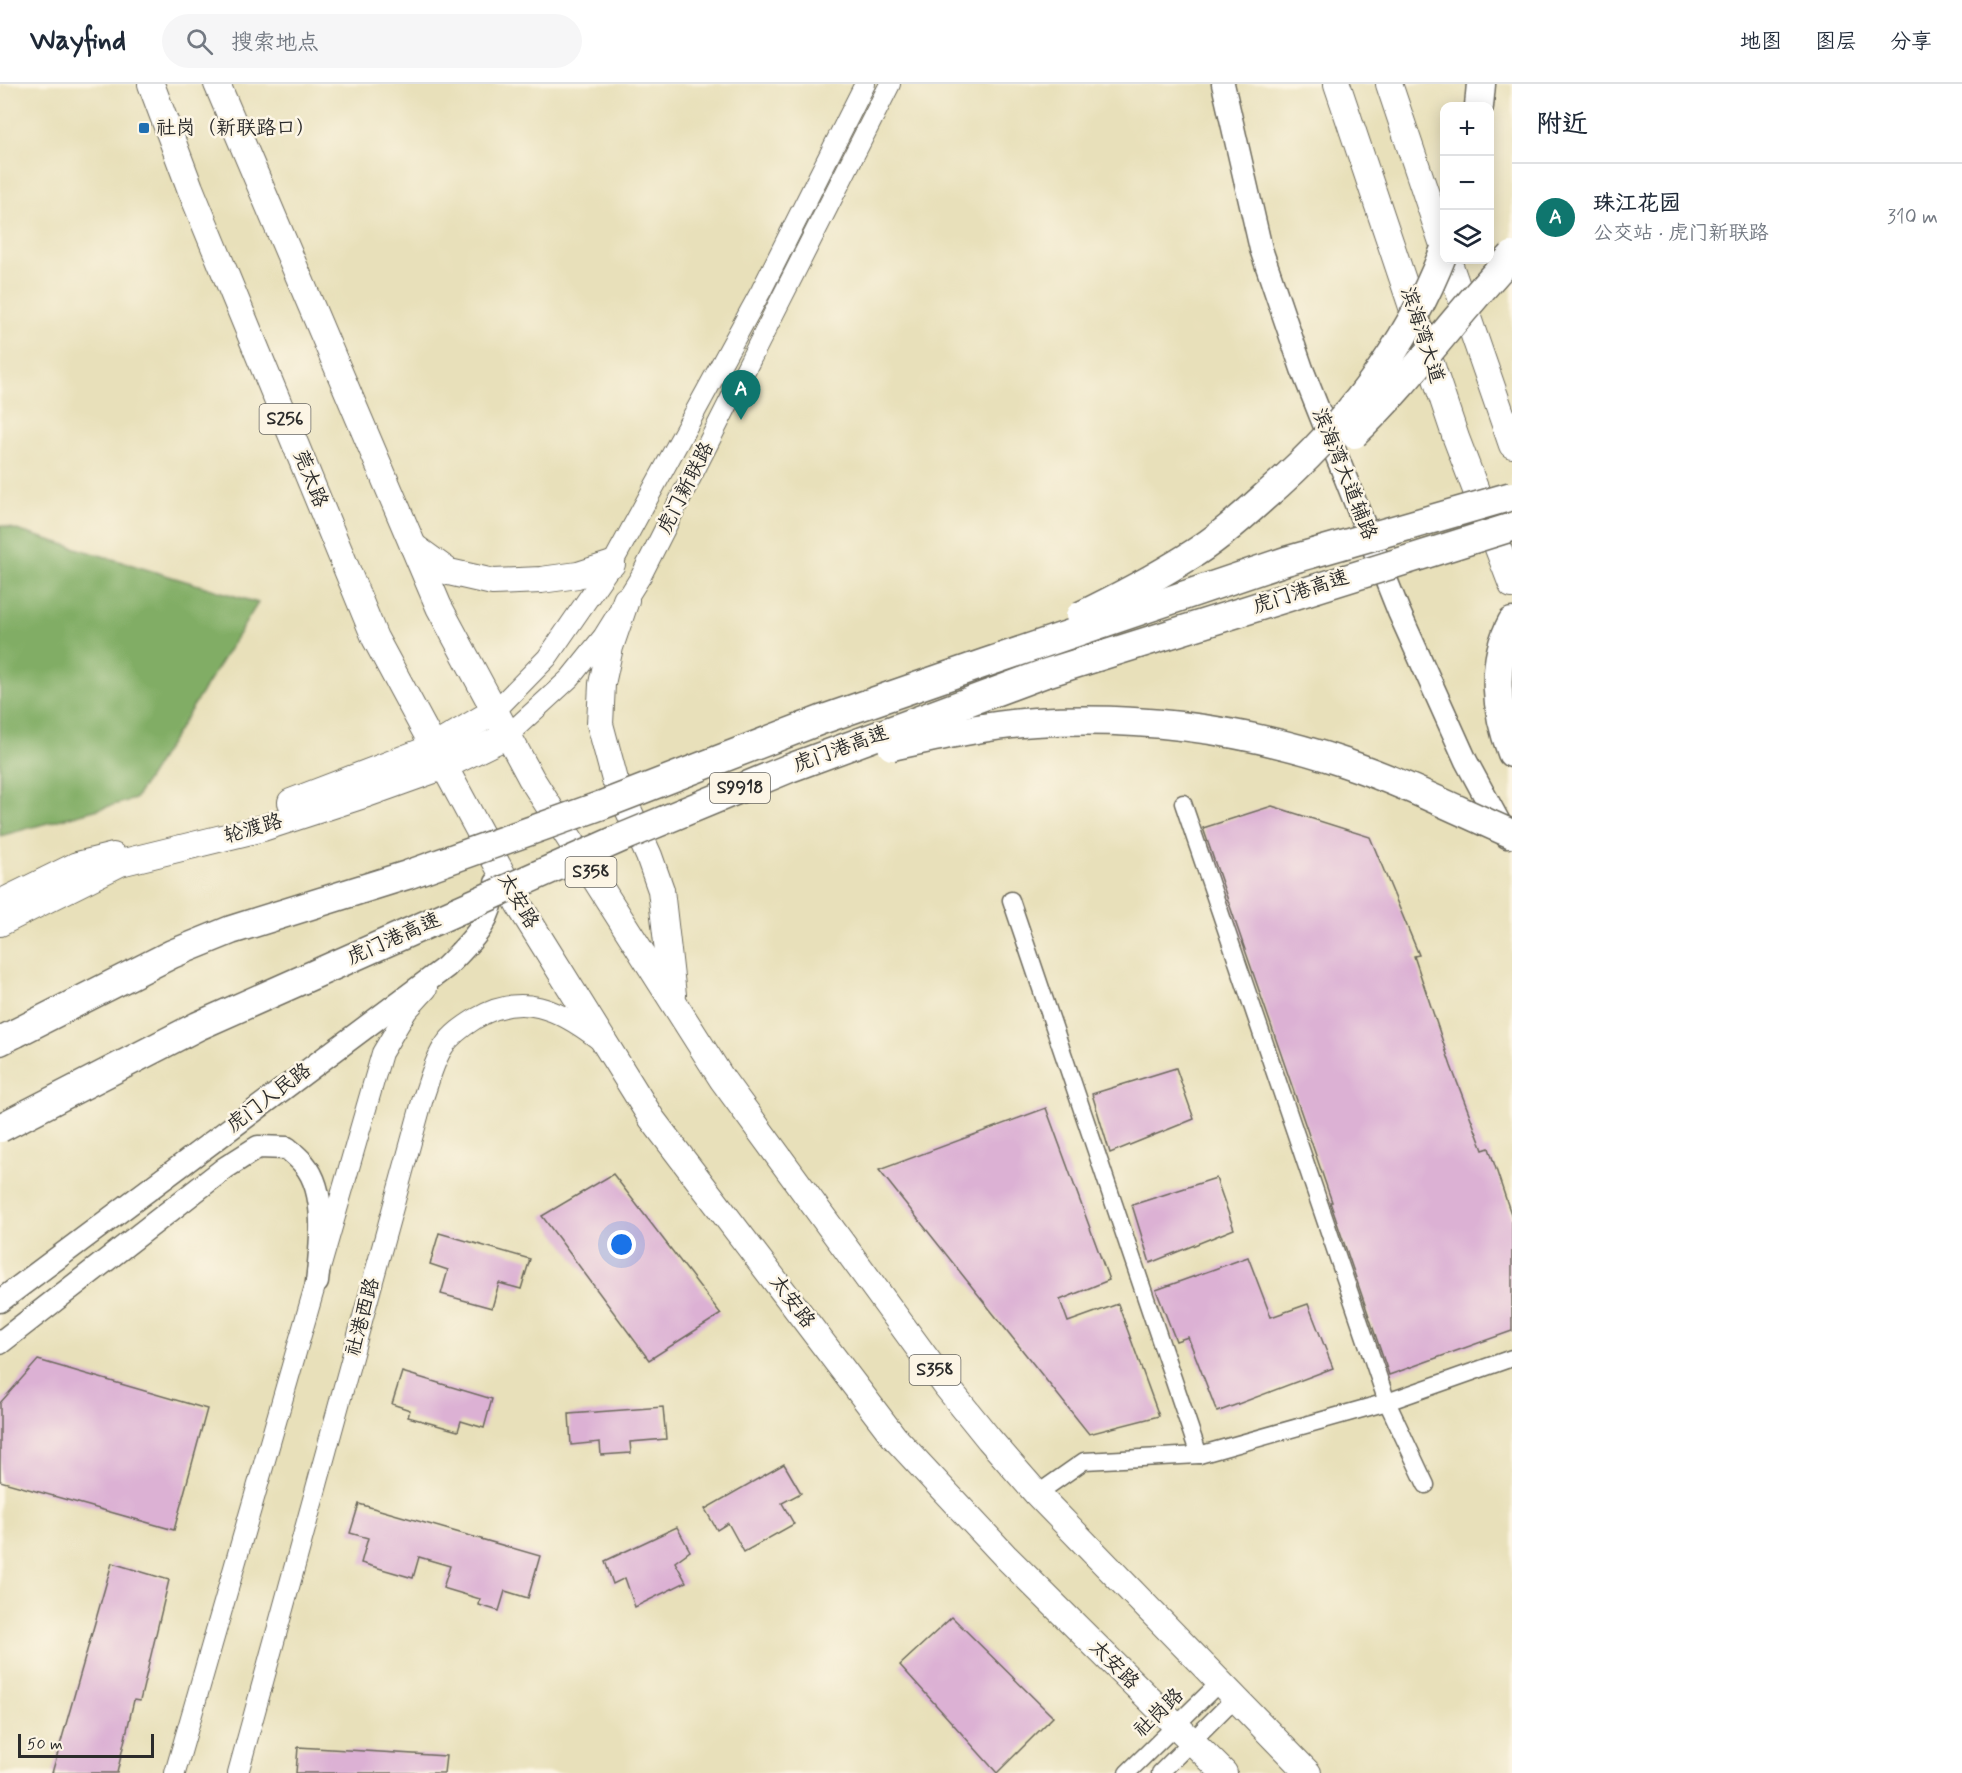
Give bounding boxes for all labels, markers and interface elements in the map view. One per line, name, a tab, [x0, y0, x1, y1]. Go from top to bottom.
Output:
search box	[162, 14, 582, 68]
text: Wayfind	[30, 23, 126, 60]
icon: search	[183, 25, 216, 58]
text: 地图	[1740, 28, 1782, 56]
text: 图层	[1815, 28, 1857, 56]
text: 分享	[1890, 28, 1932, 56]
text: 搜索地点	[231, 29, 319, 57]
map controls	[1440, 102, 1494, 264]
button: +	[1440, 102, 1494, 156]
text: 附近	[1536, 108, 1588, 142]
place label: 社岗（新联路口）	[156, 115, 316, 142]
marker: 社岗（新联路口）	[137, 121, 151, 135]
button: −	[1440, 156, 1494, 210]
text: 珠江花园	[1593, 190, 1681, 218]
text: A	[1549, 204, 1562, 231]
text: 310 m	[1887, 204, 1938, 231]
button: layers	[1440, 210, 1494, 264]
text: 公交站 · 虎门新联路	[1593, 220, 1768, 247]
street label: 滨海湾大道	[1394, 283, 1450, 387]
pin: A	[722, 370, 760, 420]
road number: S256	[260, 404, 310, 434]
street label: 滨海湾大道辅路	[1305, 404, 1383, 545]
street label: 虎门新联路	[651, 436, 721, 539]
street label: 莞太路	[286, 446, 334, 513]
street label: 虎门港高速	[1249, 564, 1353, 620]
street label: 虎门港高速	[789, 719, 893, 779]
road number: S9918	[710, 773, 770, 803]
street label: 轮渡路	[220, 807, 287, 850]
road number: S358	[566, 857, 616, 887]
street label: 太安路	[491, 868, 545, 935]
street label: 虎门港高速	[343, 906, 445, 972]
street label: 虎门人民路	[221, 1057, 318, 1139]
your location	[607, 1230, 636, 1259]
street label: 太安路	[763, 1270, 821, 1335]
street label: 社港西路	[340, 1274, 387, 1359]
road number: S358	[910, 1355, 960, 1385]
street label: 太安路	[1083, 1634, 1145, 1696]
street label: 社岗路	[1128, 1682, 1191, 1744]
scale bar	[18, 1731, 154, 1758]
text: 50 m	[27, 1734, 63, 1755]

